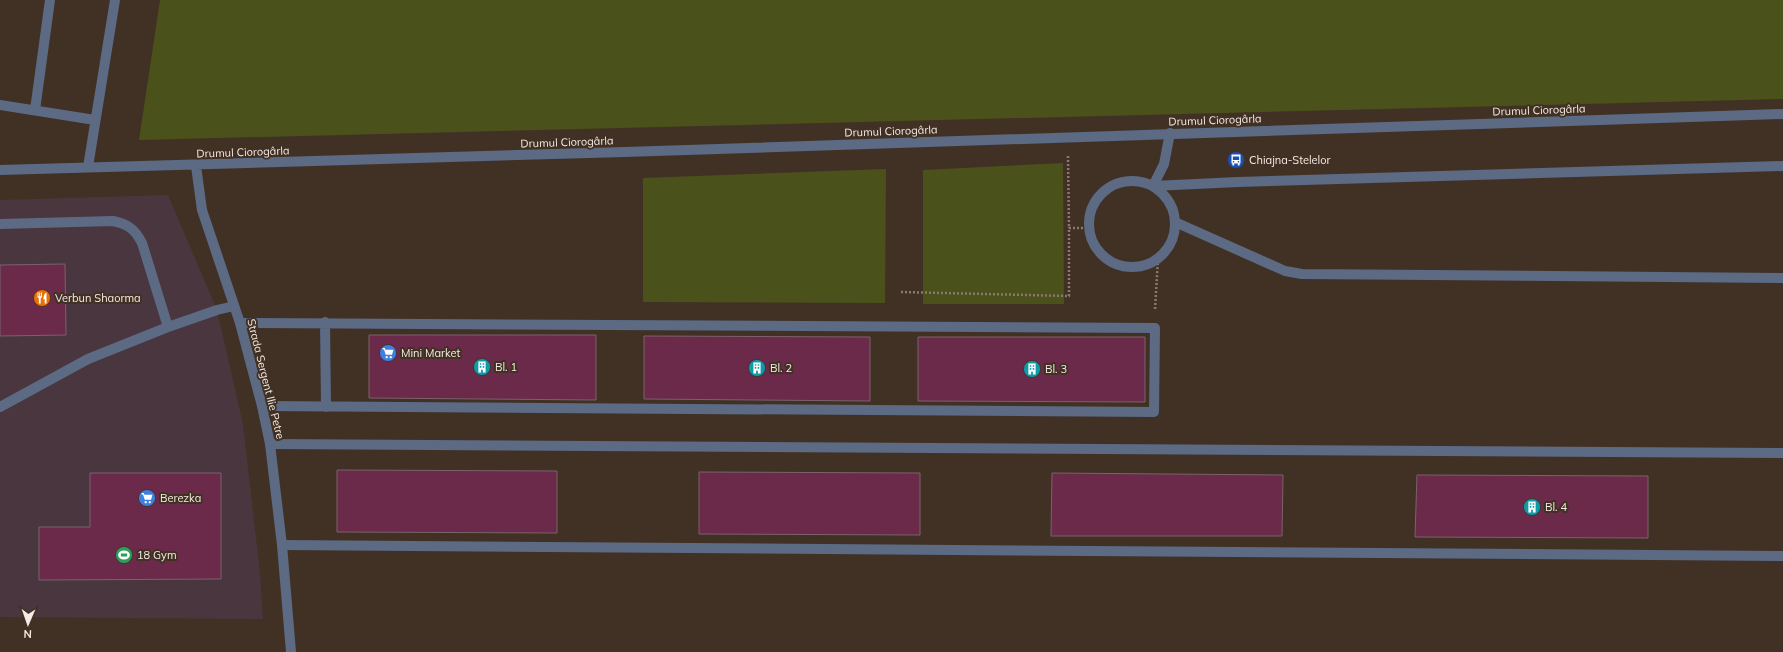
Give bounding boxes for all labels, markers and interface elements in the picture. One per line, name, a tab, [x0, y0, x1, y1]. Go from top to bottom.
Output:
street label: Drumul Ciorogârla	[1492, 101, 1586, 119]
street label: Drumul Ciorogârla	[1168, 111, 1262, 129]
street label: Drumul Ciorogârla	[844, 122, 938, 140]
street label: Drumul Ciorogârla	[520, 133, 614, 151]
street label: Drumul Ciorogârla	[196, 143, 290, 161]
bus stop icon: Chiajna-Stelelor	[1226, 150, 1246, 170]
place label: Chiajna-Stelelor	[1249, 153, 1330, 167]
restaurant icon: Verbun Shaorma	[32, 288, 52, 308]
place label: Verbun Shaorma	[55, 291, 141, 305]
street label: Strada Sergent Ilie Petre	[244, 317, 288, 441]
supermarket icon: Mini Market	[378, 343, 398, 363]
place label: Mini Market	[401, 346, 461, 360]
building icon: Bl. 1	[472, 357, 492, 377]
building icon: Bl. 2	[747, 358, 767, 378]
building icon: Bl. 3	[1022, 359, 1042, 379]
place label: Bl. 1	[495, 360, 517, 374]
place label: Bl. 2	[770, 361, 792, 375]
place label: Bl. 3	[1045, 362, 1067, 376]
supermarket icon: Berezka	[137, 488, 157, 508]
place label: Berezka	[160, 491, 201, 505]
building icon: Bl. 4	[1522, 497, 1542, 517]
place label: Bl. 4	[1545, 500, 1567, 514]
sports icon: 18 Gym	[114, 545, 134, 565]
place label: 18 Gym	[137, 548, 177, 562]
north arrow	[8, 604, 48, 644]
text: N	[23, 627, 32, 641]

